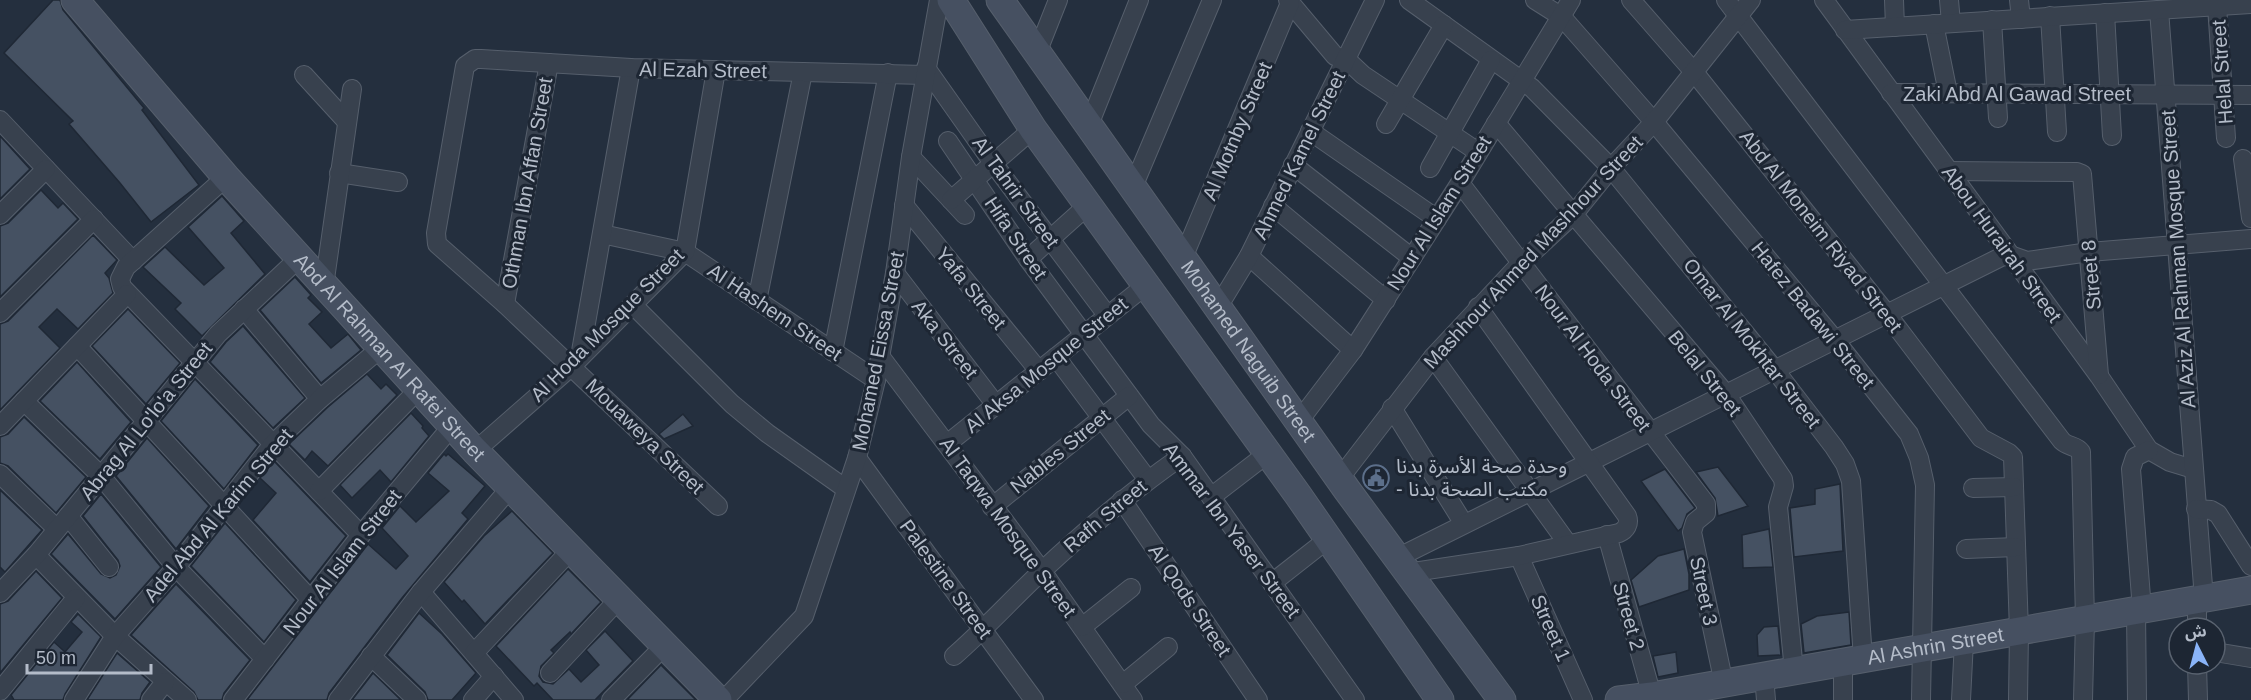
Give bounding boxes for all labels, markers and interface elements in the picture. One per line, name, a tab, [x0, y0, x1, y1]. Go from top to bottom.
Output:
street label: Helal Street	[2207, 19, 2237, 125]
street label: Al Ezah Street	[639, 58, 768, 82]
street label: Al Motnby Street	[1198, 58, 1276, 203]
street label: Ahmed Kamel Street	[1249, 67, 1350, 243]
street label: Othman Ibn Affan Street	[498, 75, 557, 290]
street label: Zaki Abd Al Gawad Street	[1903, 83, 2131, 105]
street label: Al Aziz Al Rahman Mosque Street	[2157, 109, 2199, 409]
street label: Abd Al Moneim Riyad Street	[1735, 126, 1907, 337]
street label: Nour Al Islam Street	[1383, 131, 1496, 294]
street label: Mashhour Ahmed Mashhour Street	[1419, 131, 1647, 373]
street label: Al Tahrir Street	[968, 132, 1064, 252]
street label: Abou Hurairah Street	[1938, 162, 2066, 327]
street label: Hifa Street	[980, 193, 1052, 284]
street label: Hafez Badawi Street	[1747, 237, 1879, 393]
street label: Street 8	[2077, 239, 2105, 311]
street label: Yafa Street	[931, 243, 1011, 334]
street label: Al Hoda Mosque Street	[526, 244, 688, 406]
street label: Abd Al Rahman Al Rafei Street	[290, 249, 490, 466]
street label: Mohamed Eissa Street	[848, 249, 908, 452]
street label: Omar Al Mokhtar Street	[1679, 254, 1825, 432]
street label: Mohamed Naguib Street	[1177, 256, 1320, 446]
street label: Al Hashem Street	[704, 259, 846, 365]
street label: Nour Al Hoda Street	[1531, 280, 1656, 436]
street label: Al Aksa Mosque Street	[960, 293, 1132, 437]
street label: Aka Street	[908, 295, 983, 383]
street label: Belal Street	[1664, 326, 1746, 420]
street label: Abrag Al Lo'lo'a Street	[76, 337, 217, 504]
street label: Mouaweya Street	[581, 374, 709, 498]
street label: Nables Street	[1006, 404, 1114, 498]
street label: Adel Abd Al Karim Street	[139, 424, 297, 606]
street label: Al Taqwa Mosque Street	[935, 433, 1081, 621]
street label: Ammar Ibn Yaser Street	[1159, 438, 1305, 622]
place label: وحدة صحة الأسرة بدنا - مكتب الصحة بدنا	[1396, 455, 1567, 500]
public building icon: وحدة صحة الأسرة بدنا - مكتب الصحة بدنا	[1361, 463, 1391, 493]
street label: Rafh Street	[1059, 475, 1151, 557]
street label: Nour Al Islam Street	[279, 485, 406, 639]
street label: Palestine Street	[896, 515, 997, 643]
street label: Al Qods Street	[1145, 540, 1236, 660]
street label: Street 3	[1686, 554, 1722, 628]
street label: Street 2	[1609, 579, 1649, 653]
street label: Street 1	[1527, 592, 1575, 664]
north arrow	[2167, 616, 2227, 676]
text: ش	[2184, 622, 2207, 642]
street label: Al Ashrin Street	[1866, 623, 2006, 669]
scale bar	[27, 637, 152, 675]
text: 50 m	[36, 648, 76, 668]

